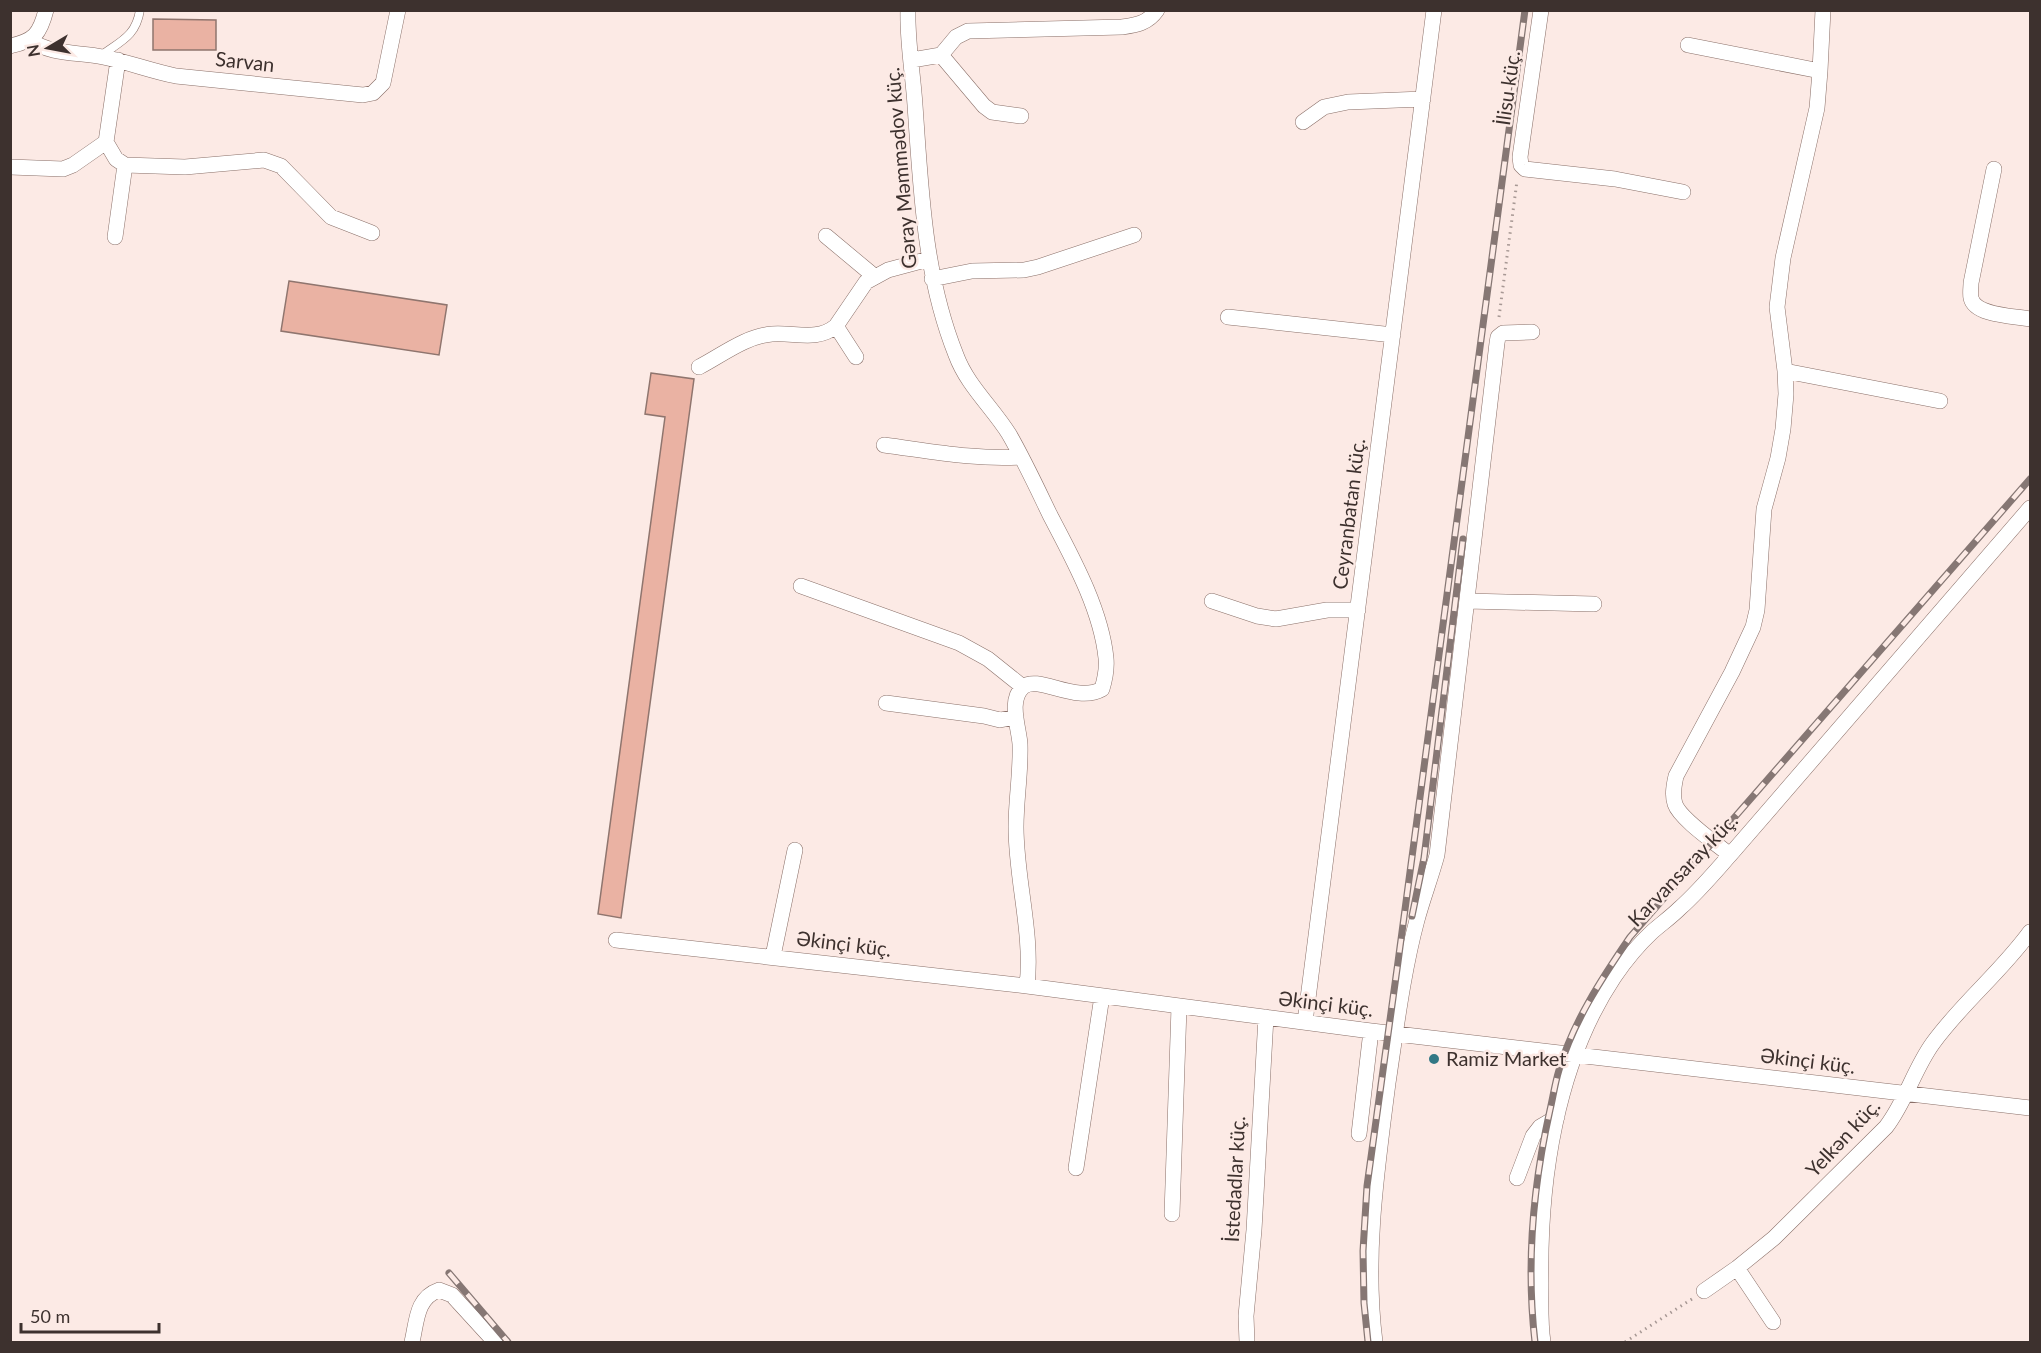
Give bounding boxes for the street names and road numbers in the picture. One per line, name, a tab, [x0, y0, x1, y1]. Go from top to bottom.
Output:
street label: Sarvan	[214, 46, 276, 76]
street label: İlisu küç.	[1490, 49, 1524, 127]
street label: Gəray Məmmədov küç.	[879, 66, 921, 270]
street label: Ceyranbatan küç.	[1327, 437, 1369, 591]
street label: Karvansaray küç.	[1622, 808, 1742, 931]
street label: Əkinçi küç.	[795, 925, 893, 961]
street label: Əkinçi küç.	[1277, 985, 1375, 1021]
street label: Əkinçi küç.	[1759, 1042, 1857, 1078]
street label: Yelkən küç.	[1800, 1093, 1884, 1181]
street label: İstedadlar küç.	[1219, 1115, 1249, 1243]

